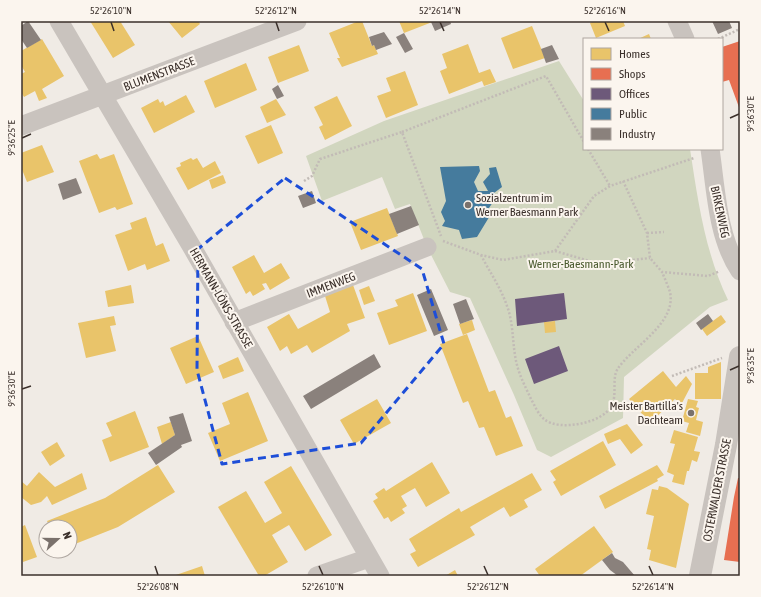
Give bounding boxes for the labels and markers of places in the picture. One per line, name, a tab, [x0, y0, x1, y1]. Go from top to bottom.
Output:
place label: Sozialzentrum im Werner Baesmann Park	[476, 191, 579, 219]
marker: Sozialzentrum im Werner Baesmann Park	[463, 200, 473, 210]
place label: Meister Bartilla's Dachteam	[609, 399, 683, 427]
marker: Meister Bartilla's Dachteam	[686, 408, 696, 418]

